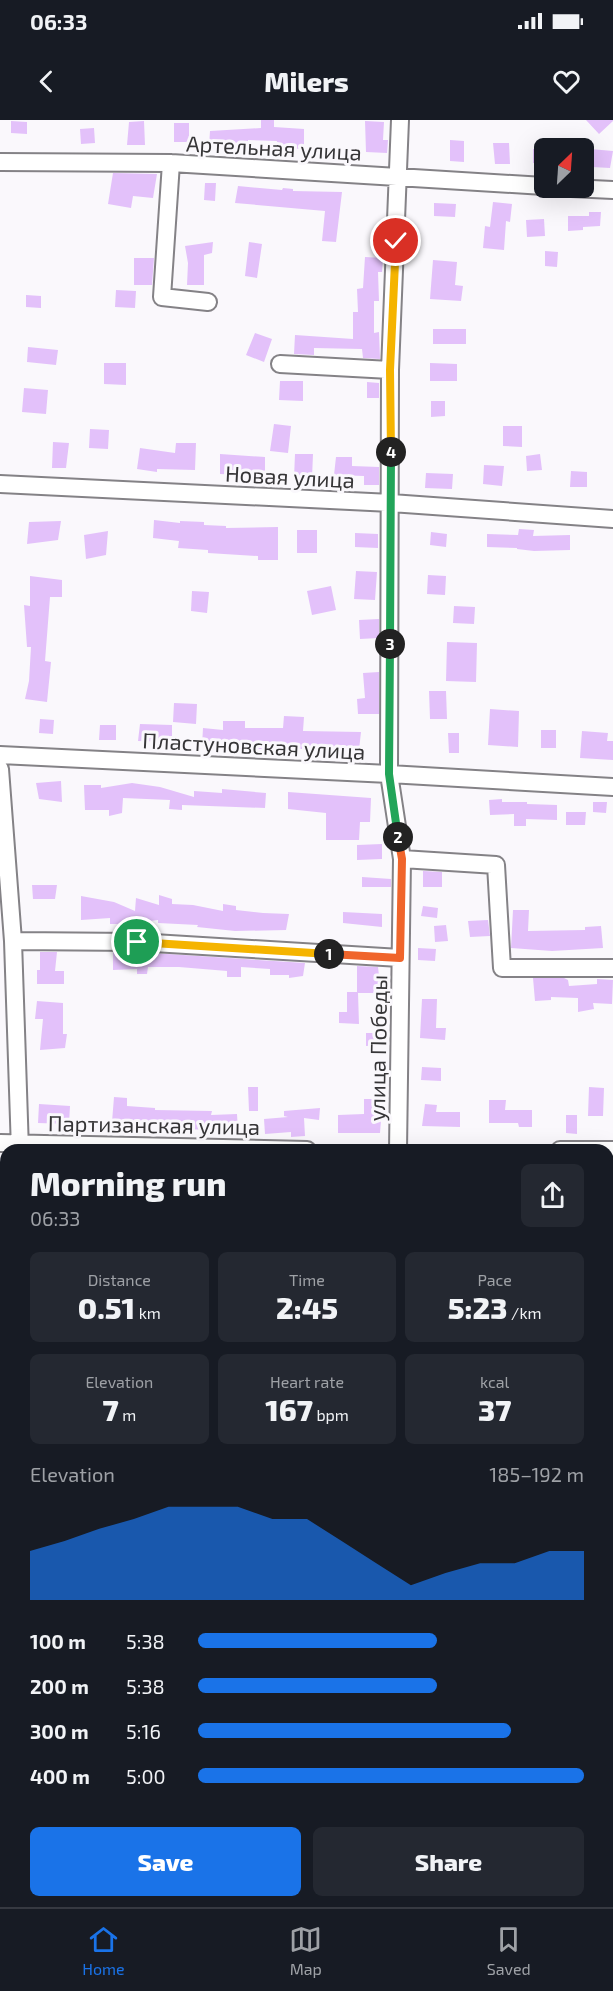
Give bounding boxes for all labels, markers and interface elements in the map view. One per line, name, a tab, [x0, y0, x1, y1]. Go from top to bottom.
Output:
text: 06:33	[30, 8, 87, 34]
icon: back	[30, 65, 63, 98]
text: Milers	[264, 65, 349, 97]
icon: heart	[550, 65, 583, 98]
street label: Артельная улица	[185, 129, 363, 166]
north arrow	[534, 138, 594, 198]
map controls	[534, 138, 594, 198]
pin	[370, 215, 421, 266]
icon: check	[379, 224, 412, 257]
pin: 4	[376, 437, 406, 467]
text: 4	[386, 442, 396, 461]
street label: Новая улица	[224, 460, 356, 493]
pin: 3	[375, 629, 405, 659]
text: 3	[385, 634, 395, 653]
street label: Пластуновская улица	[142, 726, 366, 765]
pin: 2	[383, 822, 413, 852]
text: 2	[393, 827, 403, 846]
pin	[111, 916, 162, 967]
icon: arrive	[120, 925, 153, 958]
pin: 1	[314, 939, 344, 969]
text: 1	[326, 944, 332, 963]
street label: улица Победы	[363, 974, 392, 1122]
street label: Партизанская улица	[48, 1109, 260, 1140]
text: Morning run	[30, 1163, 227, 1203]
button: share	[521, 1164, 584, 1227]
text: 06:33	[30, 1206, 80, 1230]
text: Distance	[88, 1270, 151, 1289]
text: Time	[289, 1270, 325, 1289]
text: Pace	[477, 1270, 512, 1289]
text: 0.51	[78, 1289, 135, 1325]
text: 2:45	[276, 1289, 338, 1325]
text: 5:23	[448, 1289, 508, 1325]
text: km	[135, 1303, 161, 1322]
text: /km	[508, 1303, 542, 1322]
text: Elevation	[85, 1372, 153, 1391]
text: Heart rate	[270, 1372, 344, 1391]
text: kcal	[480, 1372, 509, 1391]
text: 7	[102, 1391, 119, 1427]
text: 167	[265, 1391, 313, 1427]
text: 37	[478, 1391, 511, 1427]
text: m	[119, 1405, 136, 1424]
text: bpm	[313, 1405, 349, 1424]
text: Elevation	[30, 1462, 115, 1486]
text: 185–192 m	[489, 1462, 584, 1486]
text: 100 m	[30, 1629, 86, 1653]
text: 5:38	[126, 1629, 165, 1653]
text: 200 m	[30, 1674, 89, 1698]
text: 5:38	[126, 1674, 165, 1698]
text: 300 m	[30, 1719, 89, 1743]
text: 5:16	[126, 1719, 161, 1743]
text: 400 m	[30, 1764, 90, 1788]
text: 5:00	[126, 1764, 166, 1788]
button: Save	[30, 1827, 301, 1896]
button: Share	[313, 1827, 584, 1896]
tab: Home	[82, 1923, 125, 1978]
tab: Map	[289, 1923, 322, 1978]
tab: Saved	[487, 1923, 531, 1978]

